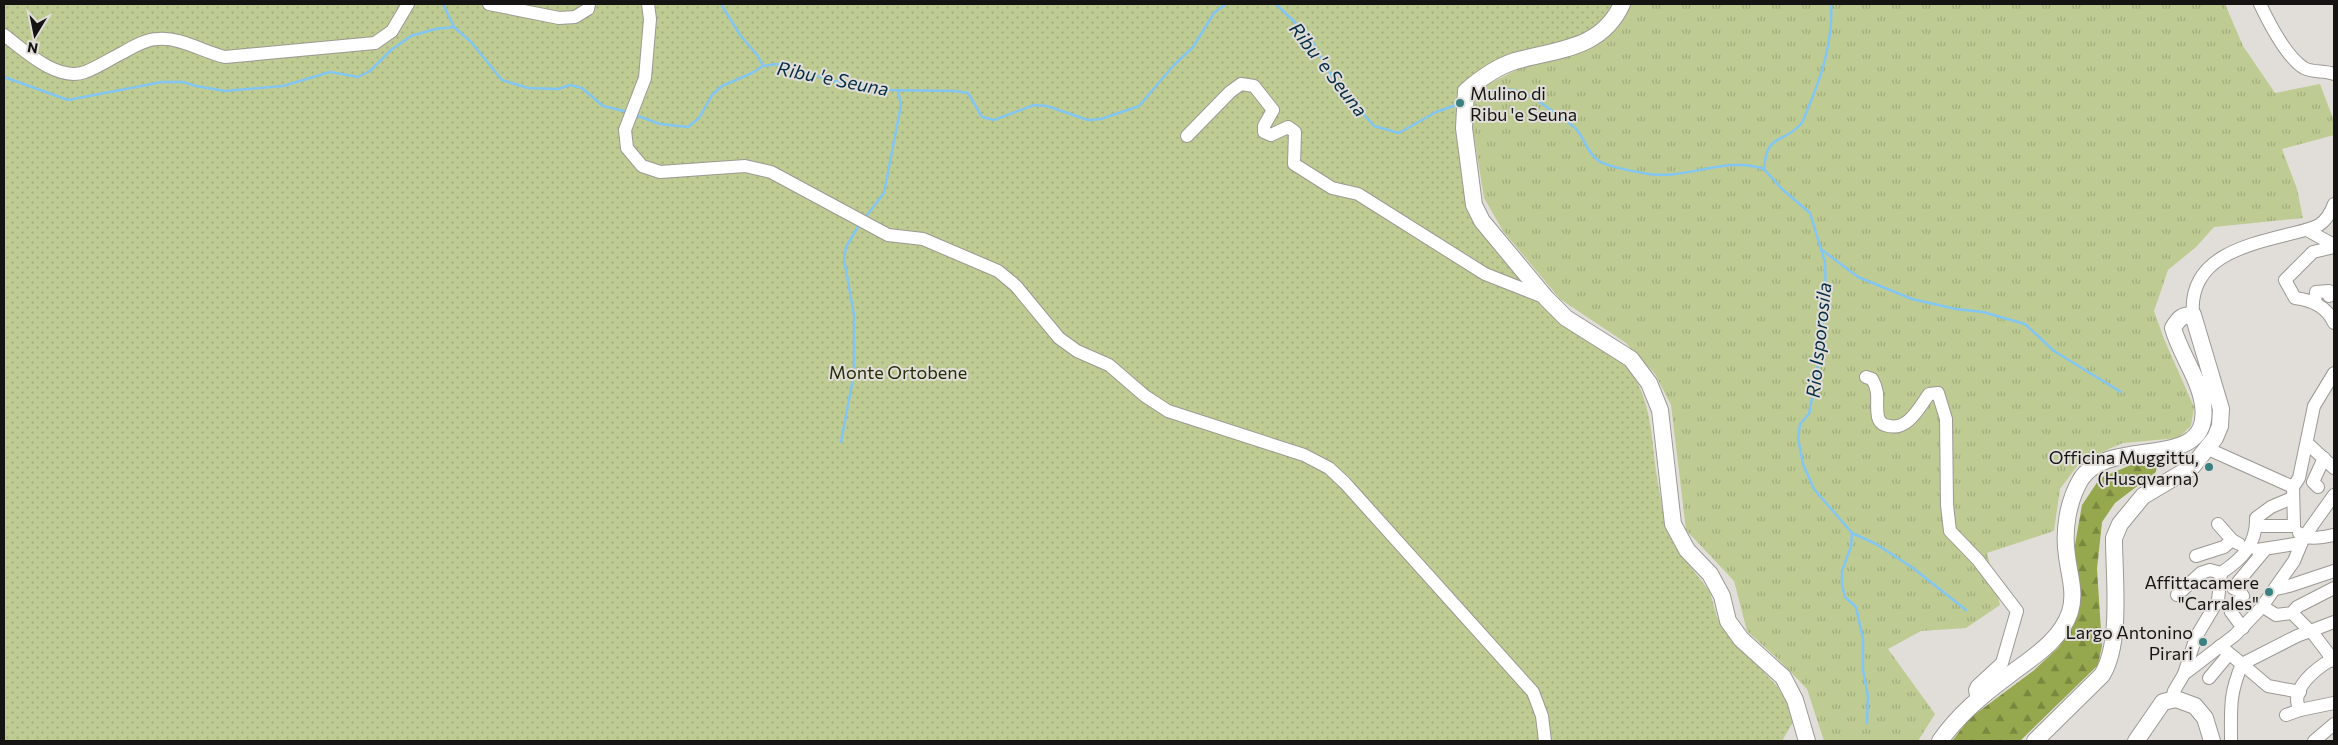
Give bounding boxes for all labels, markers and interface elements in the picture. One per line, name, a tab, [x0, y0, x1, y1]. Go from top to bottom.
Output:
north arrow	[10, 10, 60, 60]
water label: Ribu 'e Seuna	[1285, 17, 1373, 121]
text: N	[26, 39, 39, 58]
water label: Ribu 'e Seuna	[775, 56, 891, 100]
place label: Mulino di Ribu 'e Seuna	[1470, 82, 1577, 125]
marker: Mulino di Ribu 'e Seuna	[1454, 97, 1466, 109]
water label: Rio Isporosila	[1801, 281, 1835, 399]
park label: Monte Ortobene	[829, 361, 967, 383]
place label: Officina Muggittu, (Husqvarna)	[2049, 446, 2199, 489]
marker: Officina Muggittu, (Husqvarna)	[2203, 461, 2215, 473]
place label: Affittacamere "Carrales"	[2144, 571, 2259, 614]
marker: Affittacamere "Carrales"	[2263, 586, 2275, 598]
place label: Largo Antonino Pirari	[2066, 621, 2193, 664]
marker: Largo Antonino Pirari	[2197, 636, 2209, 648]

